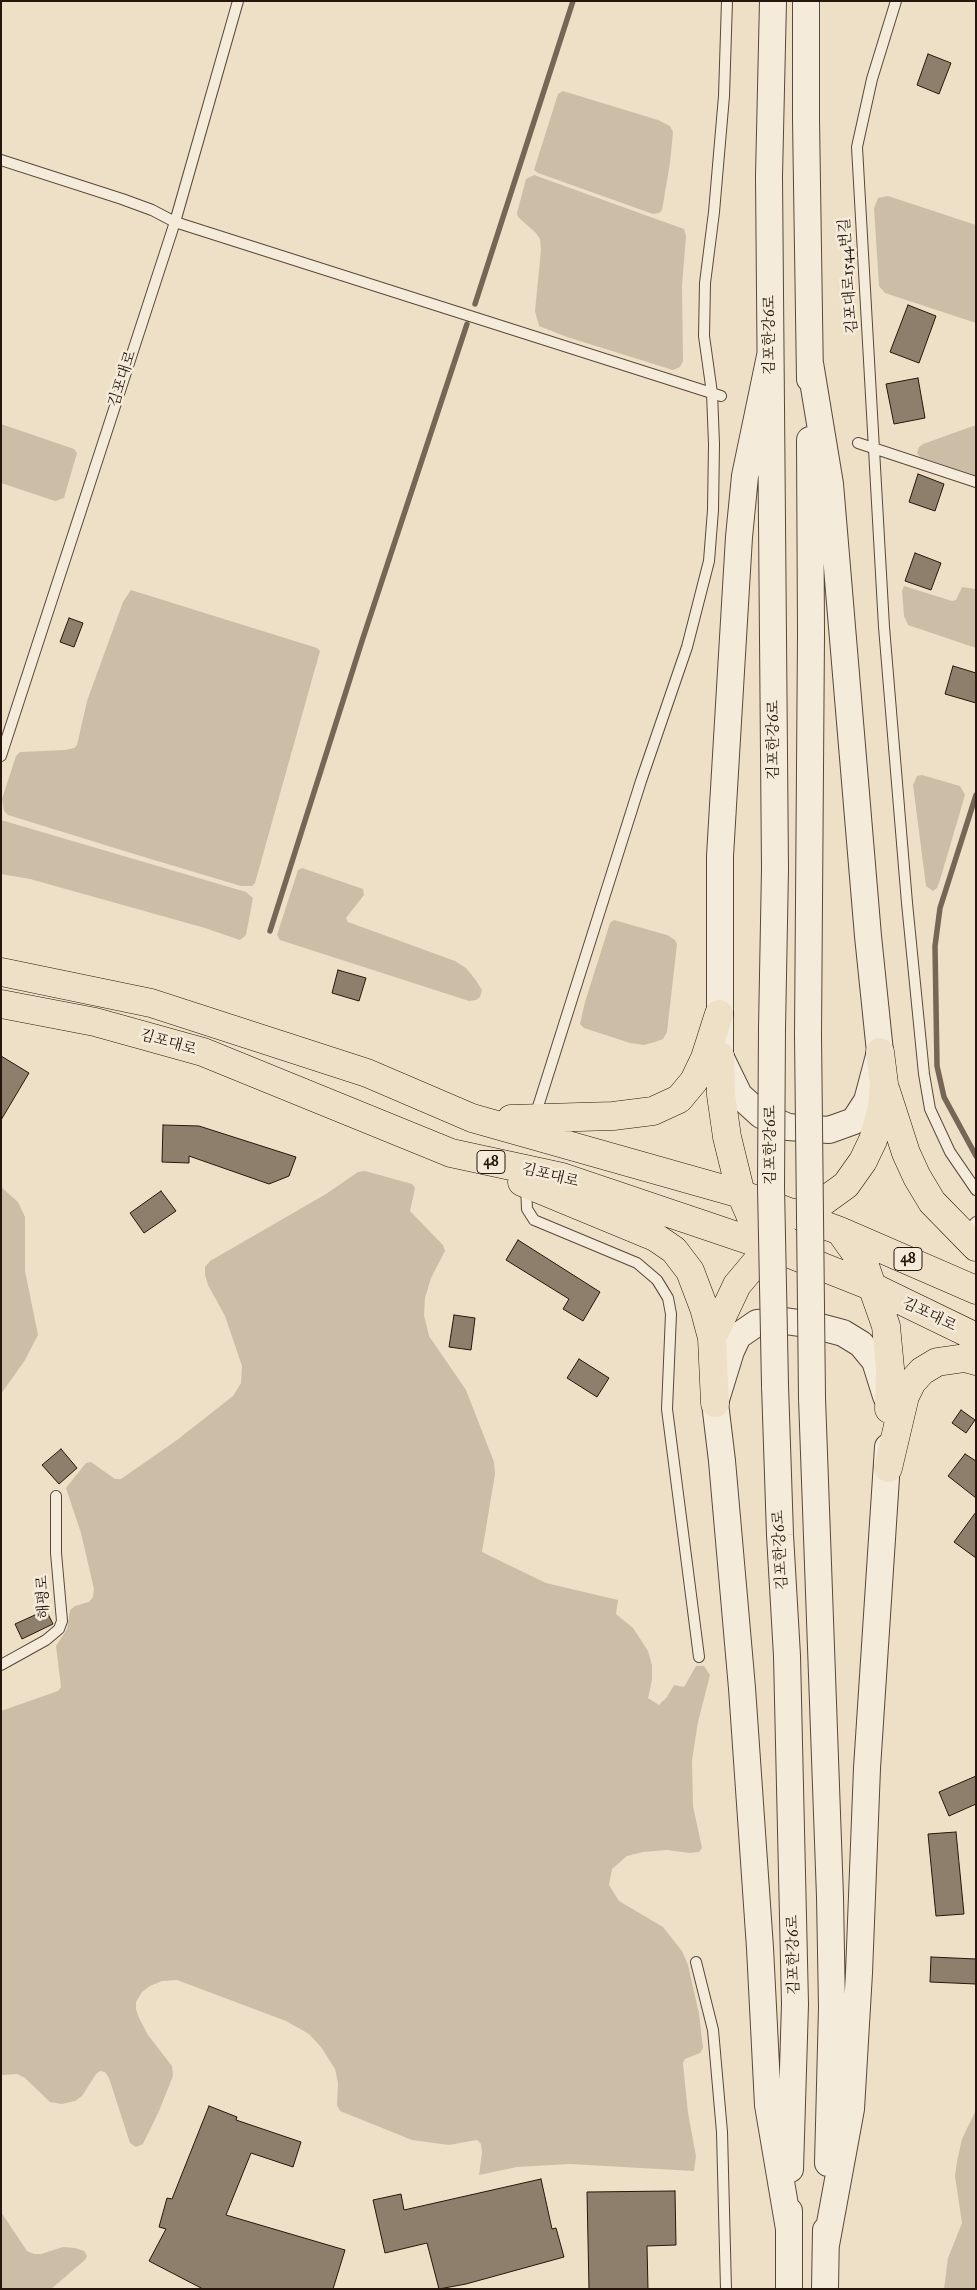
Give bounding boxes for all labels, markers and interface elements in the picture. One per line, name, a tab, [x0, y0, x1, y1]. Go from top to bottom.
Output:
street label: 김포대로1544번길	[836, 217, 862, 335]
street label: 김포한강6로	[761, 295, 779, 375]
street label: 김포대로	[105, 349, 141, 409]
street label: 김포한강6로	[765, 700, 783, 780]
street label: 김포대로	[138, 1026, 198, 1060]
street label: 김포한강6로	[762, 1105, 780, 1185]
road number: 48	[477, 1150, 505, 1174]
street label: 김포대로	[520, 1160, 580, 1192]
road number: 48	[894, 1248, 922, 1270]
street label: 김포대로	[899, 1294, 959, 1336]
street label: 김포한강6로	[770, 1510, 792, 1590]
street label: 해평로	[34, 1575, 54, 1619]
street label: 김포한강6로	[784, 1915, 804, 1995]

